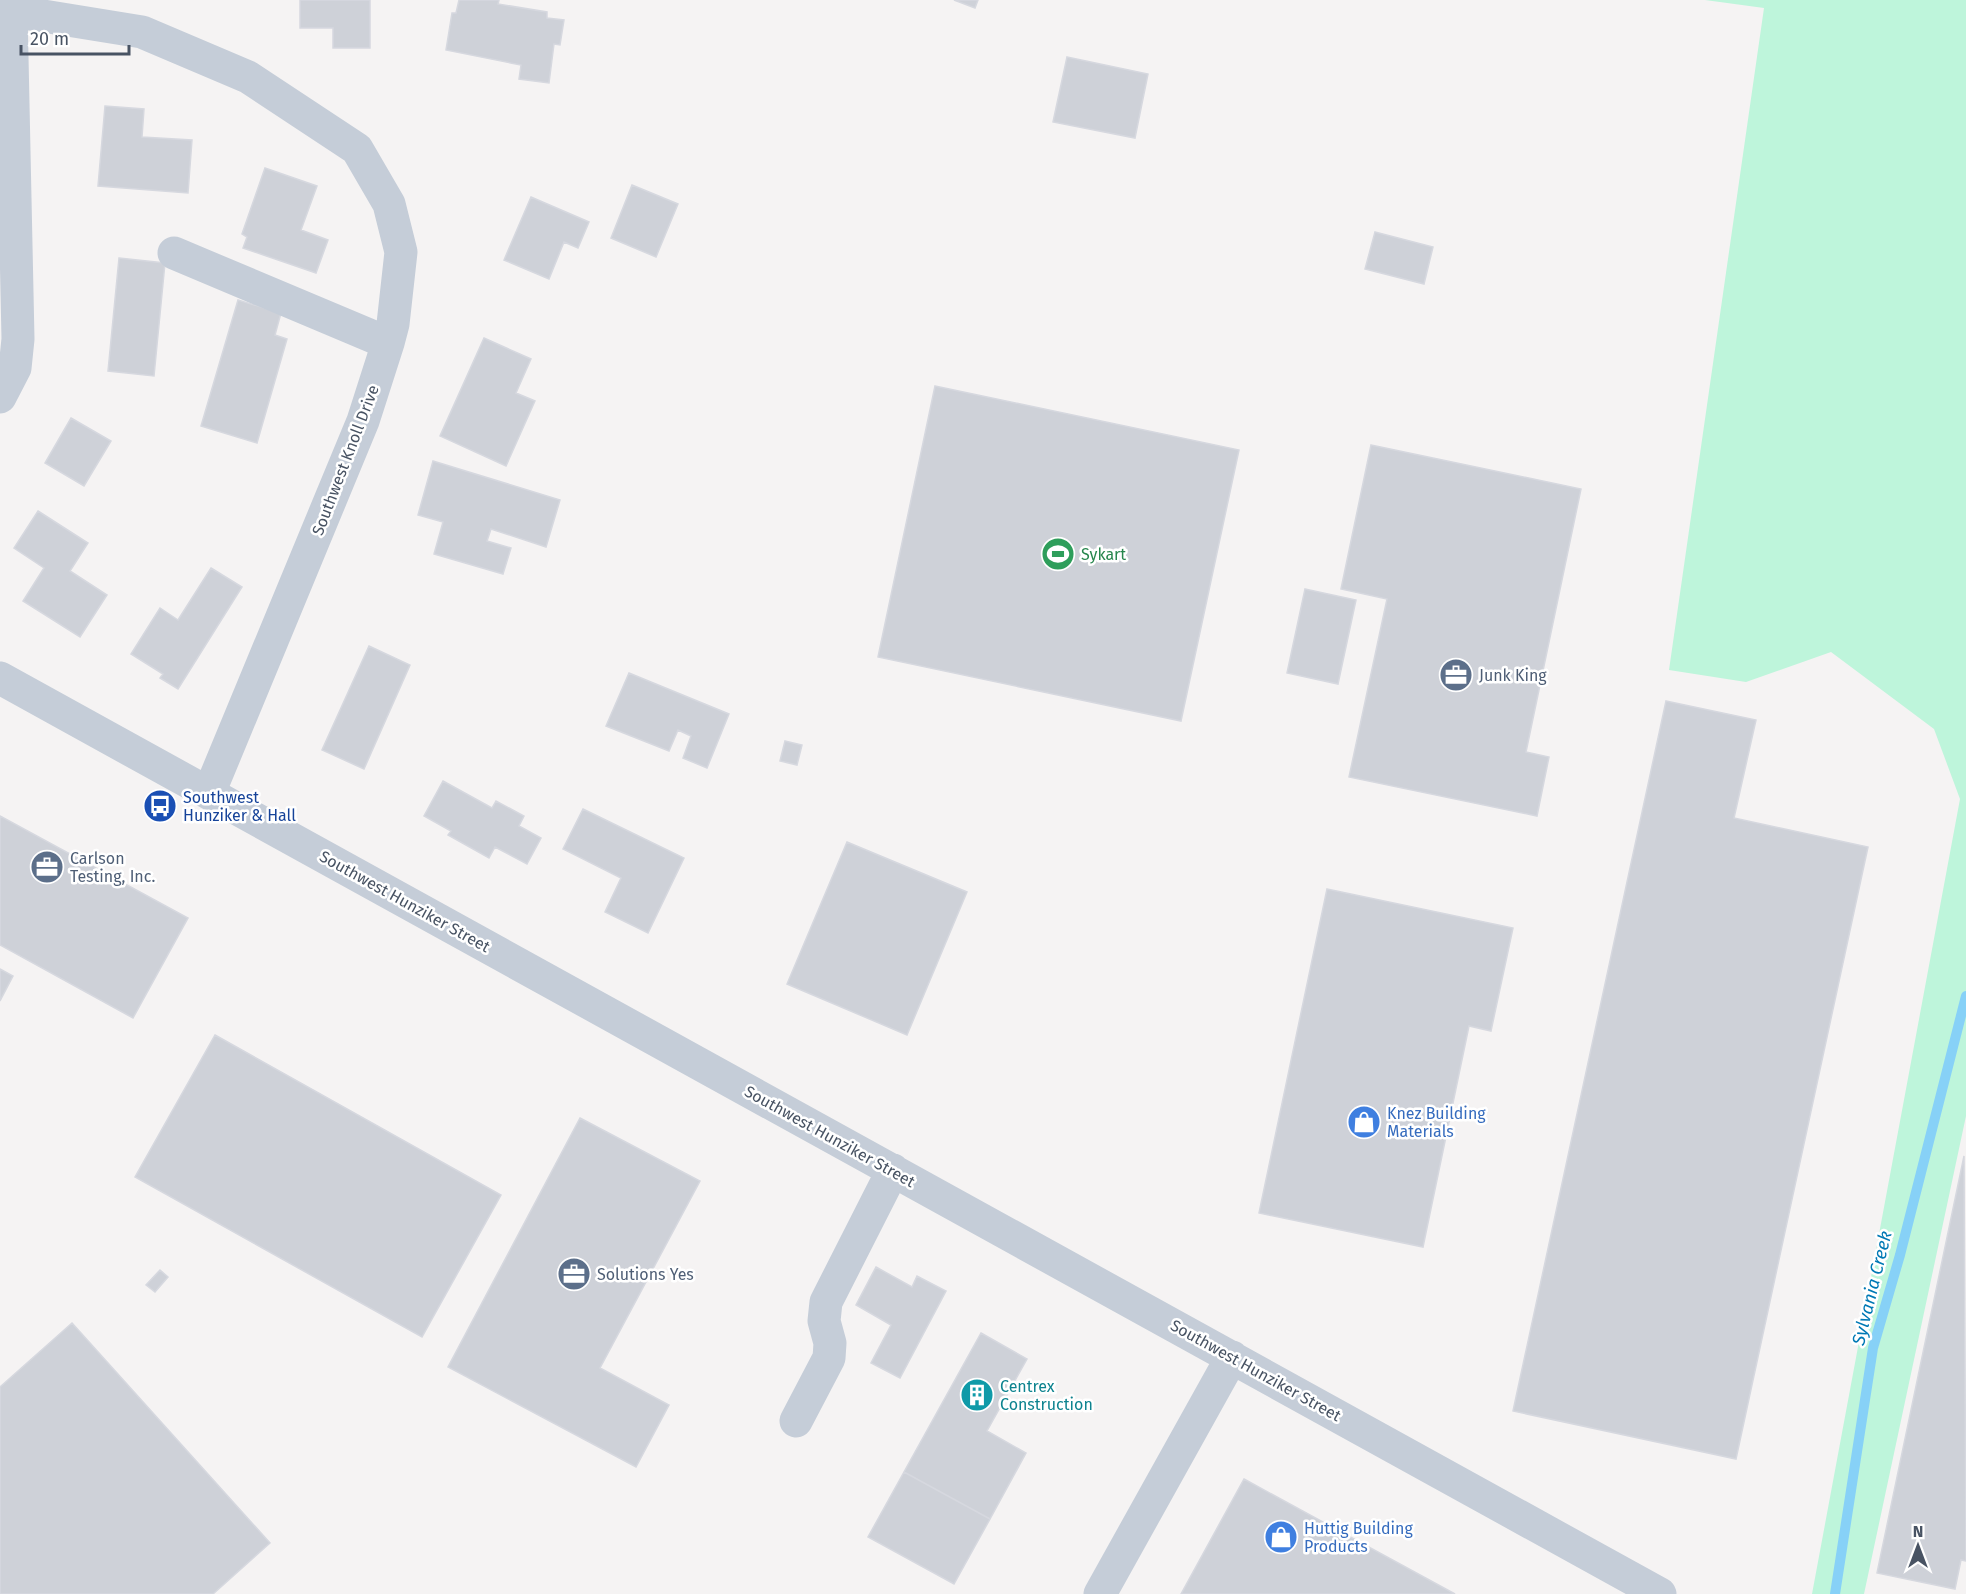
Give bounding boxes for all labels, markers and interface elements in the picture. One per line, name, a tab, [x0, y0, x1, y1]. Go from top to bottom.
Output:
scale bar	[21, 18, 129, 56]
text: 20 m	[30, 28, 69, 50]
street label: Southwest Knoll Drive	[308, 382, 383, 538]
sports icon: Sykart	[1040, 536, 1076, 572]
place label: Sykart	[1081, 545, 1126, 564]
office icon: Junk King	[1438, 657, 1474, 693]
place label: Junk King	[1479, 666, 1547, 685]
bus stop icon: Southwest Hunziker & Hall	[142, 788, 178, 824]
place label: Southwest Hunziker & Hall	[183, 788, 296, 825]
street label: Southwest Hunziker Street	[316, 847, 493, 956]
office icon: Carlson Testing, Inc.	[29, 849, 65, 885]
place label: Carlson Testing, Inc.	[70, 849, 156, 886]
street label: Southwest Hunziker Street	[741, 1082, 918, 1191]
shop icon: Knez Building Materials	[1346, 1104, 1382, 1140]
place label: Knez Building Materials	[1387, 1104, 1486, 1141]
water label: Sylvania Creek	[1847, 1228, 1897, 1348]
office icon: Solutions Yes	[556, 1256, 592, 1292]
place label: Solutions Yes	[597, 1265, 694, 1284]
street label: Southwest Hunziker Street	[1167, 1316, 1344, 1425]
building icon: Centrex Construction	[959, 1377, 995, 1413]
place label: Centrex Construction	[1000, 1377, 1093, 1414]
north arrow	[1888, 1516, 1948, 1576]
shop icon: Huttig Building Products	[1263, 1519, 1299, 1555]
place label: Huttig Building Products	[1304, 1519, 1413, 1556]
text: N	[1913, 1522, 1923, 1541]

